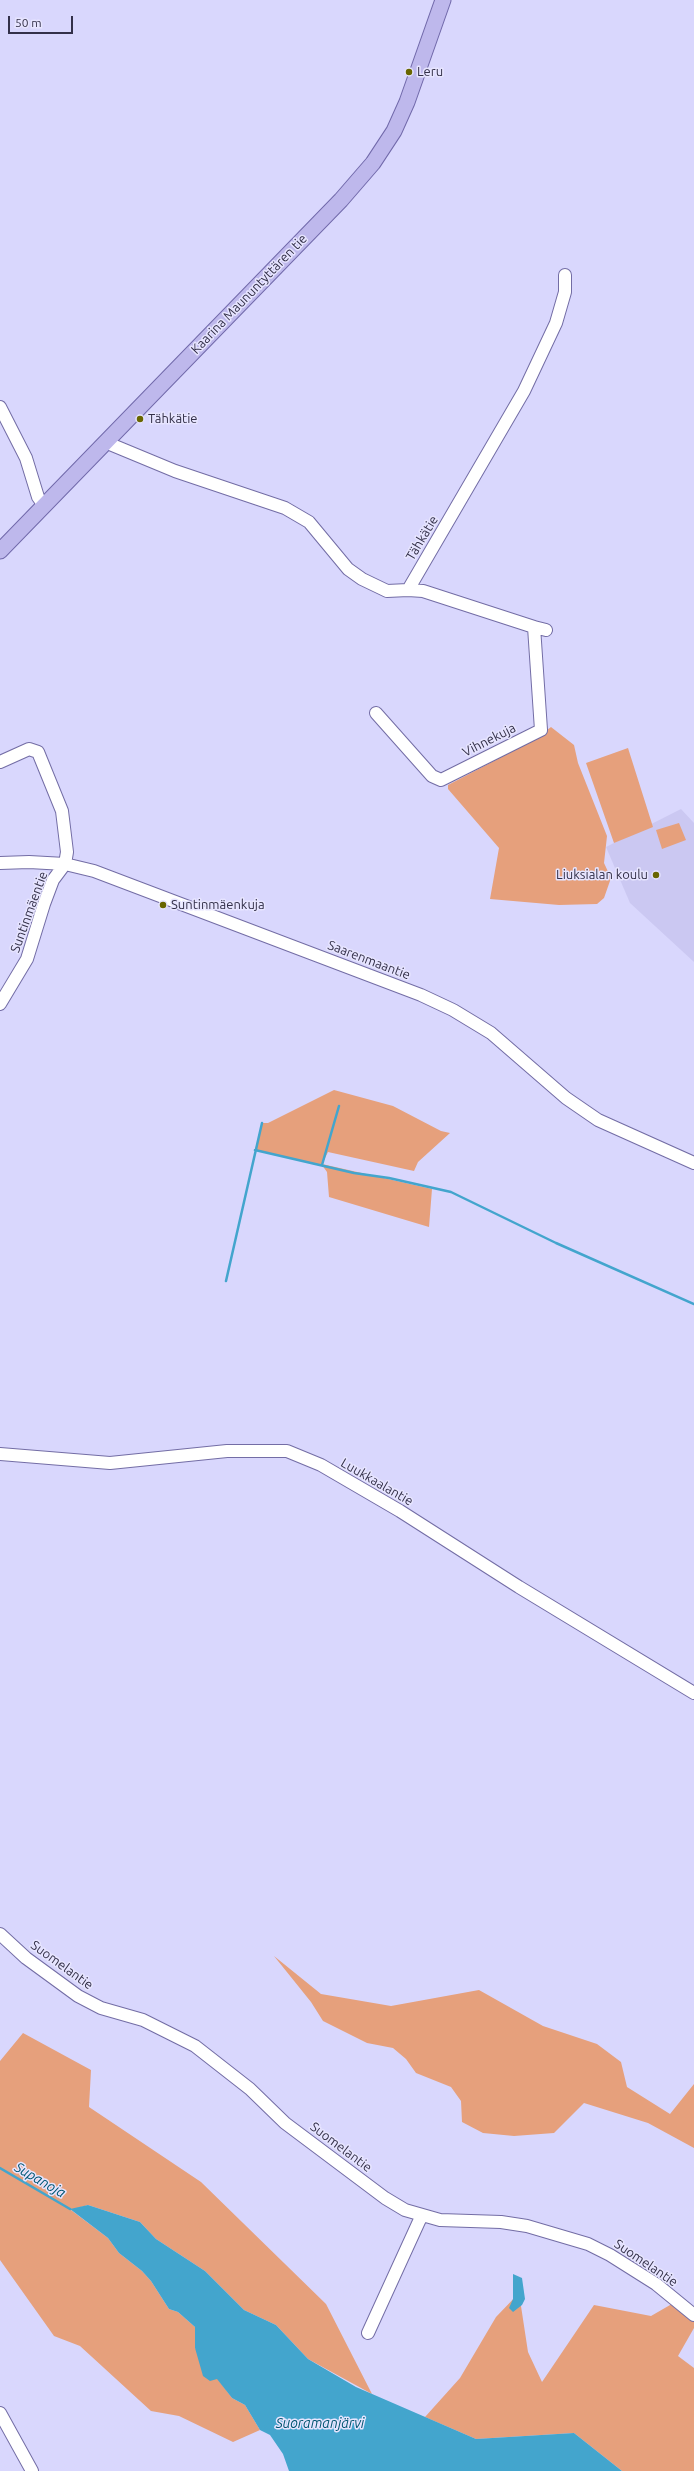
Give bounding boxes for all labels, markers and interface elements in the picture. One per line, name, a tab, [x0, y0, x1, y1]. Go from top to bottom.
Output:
scale bar	[10, 8, 75, 34]
text: 50 m	[15, 16, 42, 29]
place label: Leru	[417, 64, 443, 80]
marker: Leru	[404, 67, 414, 77]
street label: Kaarina Maununtyttären tie	[188, 231, 310, 357]
place label: Tähkätie	[148, 411, 198, 427]
marker: Tähkätie	[135, 414, 145, 424]
street label: Tähkätie	[403, 513, 441, 563]
street label: Vihnekuja	[460, 720, 518, 760]
place label: Liuksialan koulu	[556, 867, 648, 883]
street label: Suntinmäentie	[7, 869, 51, 955]
marker: Liuksialan koulu	[651, 870, 661, 880]
place label: Suntinmäenkuja	[171, 897, 265, 913]
marker: Suntinmäenkuja	[158, 900, 168, 910]
street label: Saarenmaantie	[326, 937, 412, 983]
street label: Luukkaalantie	[338, 1455, 416, 1509]
street label: Suomelantie	[28, 1937, 96, 1993]
street label: Suomelantie	[307, 2119, 375, 2175]
water label: Supanoja	[12, 2159, 68, 2201]
street label: Suomelantie	[611, 2236, 681, 2290]
water label: Suoramanjärvi	[276, 2415, 364, 2431]

